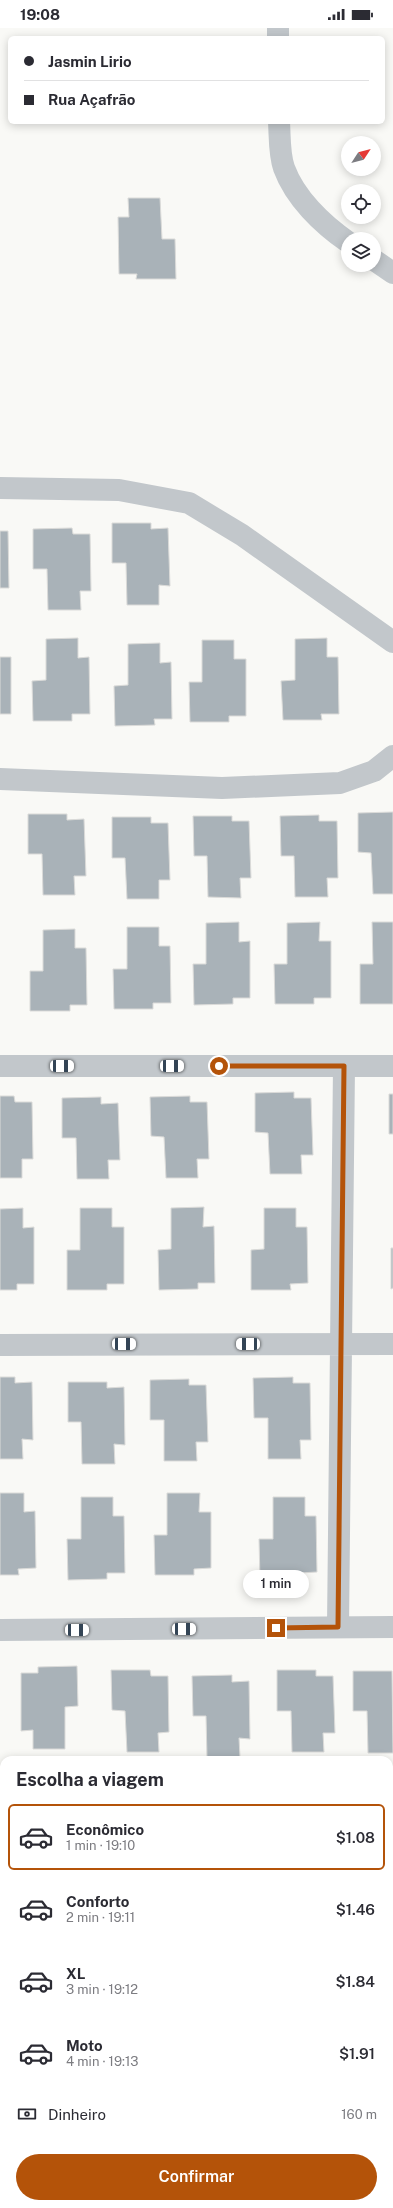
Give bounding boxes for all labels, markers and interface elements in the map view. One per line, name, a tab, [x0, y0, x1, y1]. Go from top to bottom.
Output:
text: 19:08	[20, 6, 60, 23]
text: Jasmin Lirio	[48, 53, 132, 70]
text: Rua Açafrão	[48, 91, 135, 108]
north arrow	[341, 136, 381, 176]
map controls	[341, 136, 381, 272]
button: locate	[341, 184, 381, 224]
button: layers	[341, 232, 381, 272]
route start	[210, 1057, 228, 1075]
car	[50, 1060, 74, 1072]
car	[160, 1060, 184, 1072]
car	[112, 1338, 136, 1350]
car	[236, 1338, 260, 1350]
callout: 1 min	[243, 1570, 309, 1598]
text: 1 min	[261, 1576, 291, 1591]
route end	[267, 1619, 285, 1637]
car	[172, 1623, 196, 1635]
car	[65, 1624, 89, 1636]
text: Escolha a viagem	[16, 1769, 164, 1790]
icon: car	[18, 1819, 54, 1855]
text: Econômico	[66, 1821, 144, 1838]
text: $1.08	[336, 1829, 375, 1846]
text: 1 min · 19:10	[66, 1838, 135, 1853]
icon: car	[18, 1891, 54, 1927]
text: Conforto	[66, 1893, 129, 1910]
text: $1.46	[336, 1901, 375, 1918]
text: 2 min · 19:11	[66, 1910, 135, 1925]
icon: car	[18, 1963, 54, 1999]
text: XL	[66, 1965, 85, 1982]
text: $1.84	[335, 1973, 375, 1990]
text: 3 min · 19:12	[66, 1982, 138, 1997]
icon: car	[18, 2035, 54, 2071]
text: Moto	[66, 2037, 103, 2054]
text: $1.91	[339, 2045, 375, 2062]
text: 4 min · 19:13	[66, 2054, 138, 2069]
icon: cash	[16, 2103, 38, 2125]
text: Dinheiro	[48, 2106, 106, 2123]
text: 160 m	[341, 2107, 377, 2122]
button: Confirmar	[16, 2154, 377, 2200]

